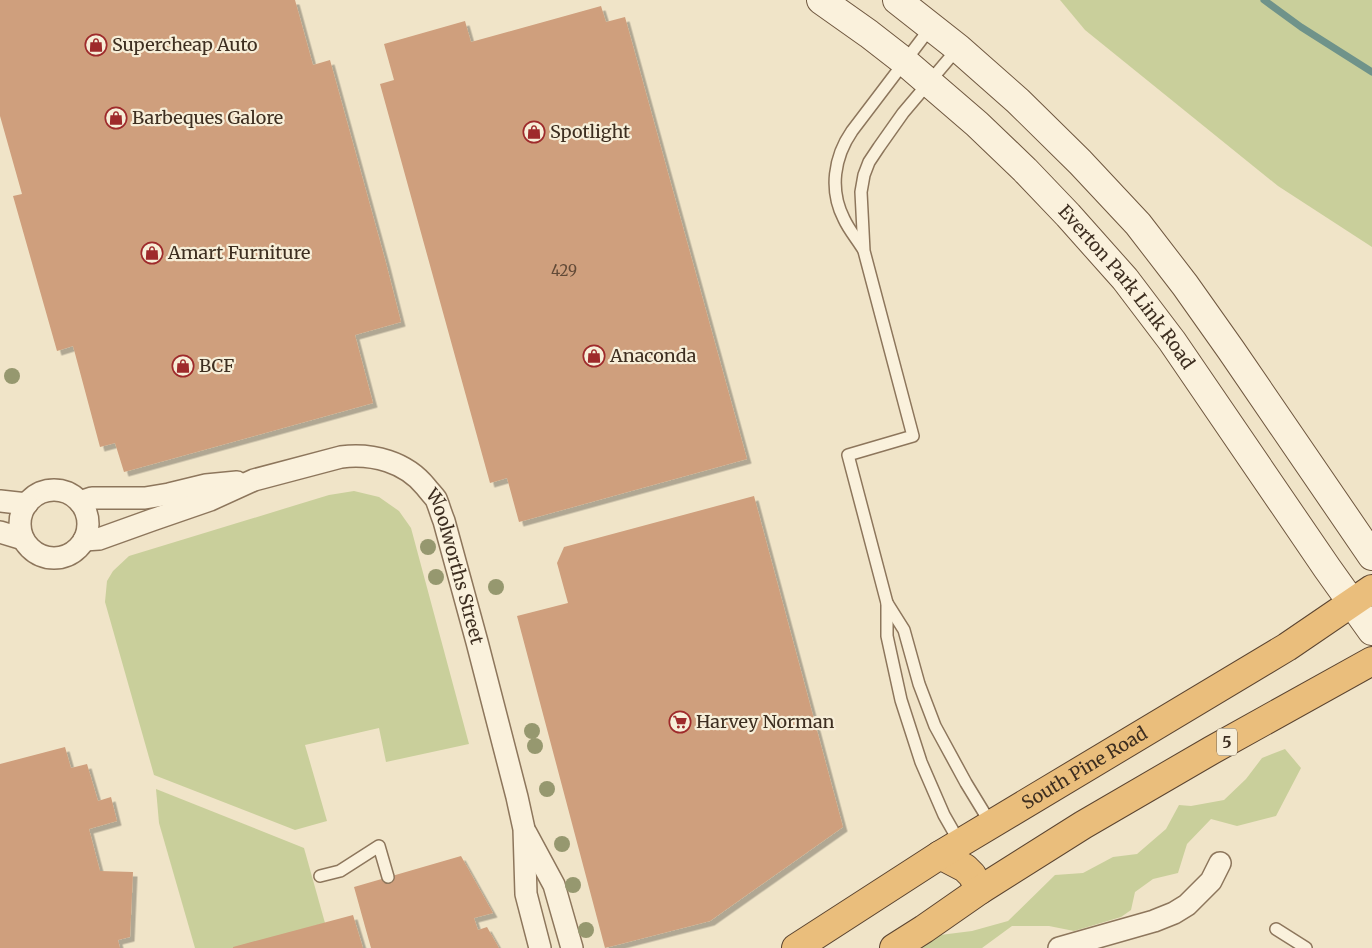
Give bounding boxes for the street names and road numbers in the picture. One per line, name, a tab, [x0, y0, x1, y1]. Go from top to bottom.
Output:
street label: Everton Park Link Road	[1054, 200, 1200, 373]
street label: Woolworths Street	[420, 483, 489, 647]
street label: South Pine Road	[1017, 721, 1151, 814]
road number: 5	[1217, 729, 1237, 756]

